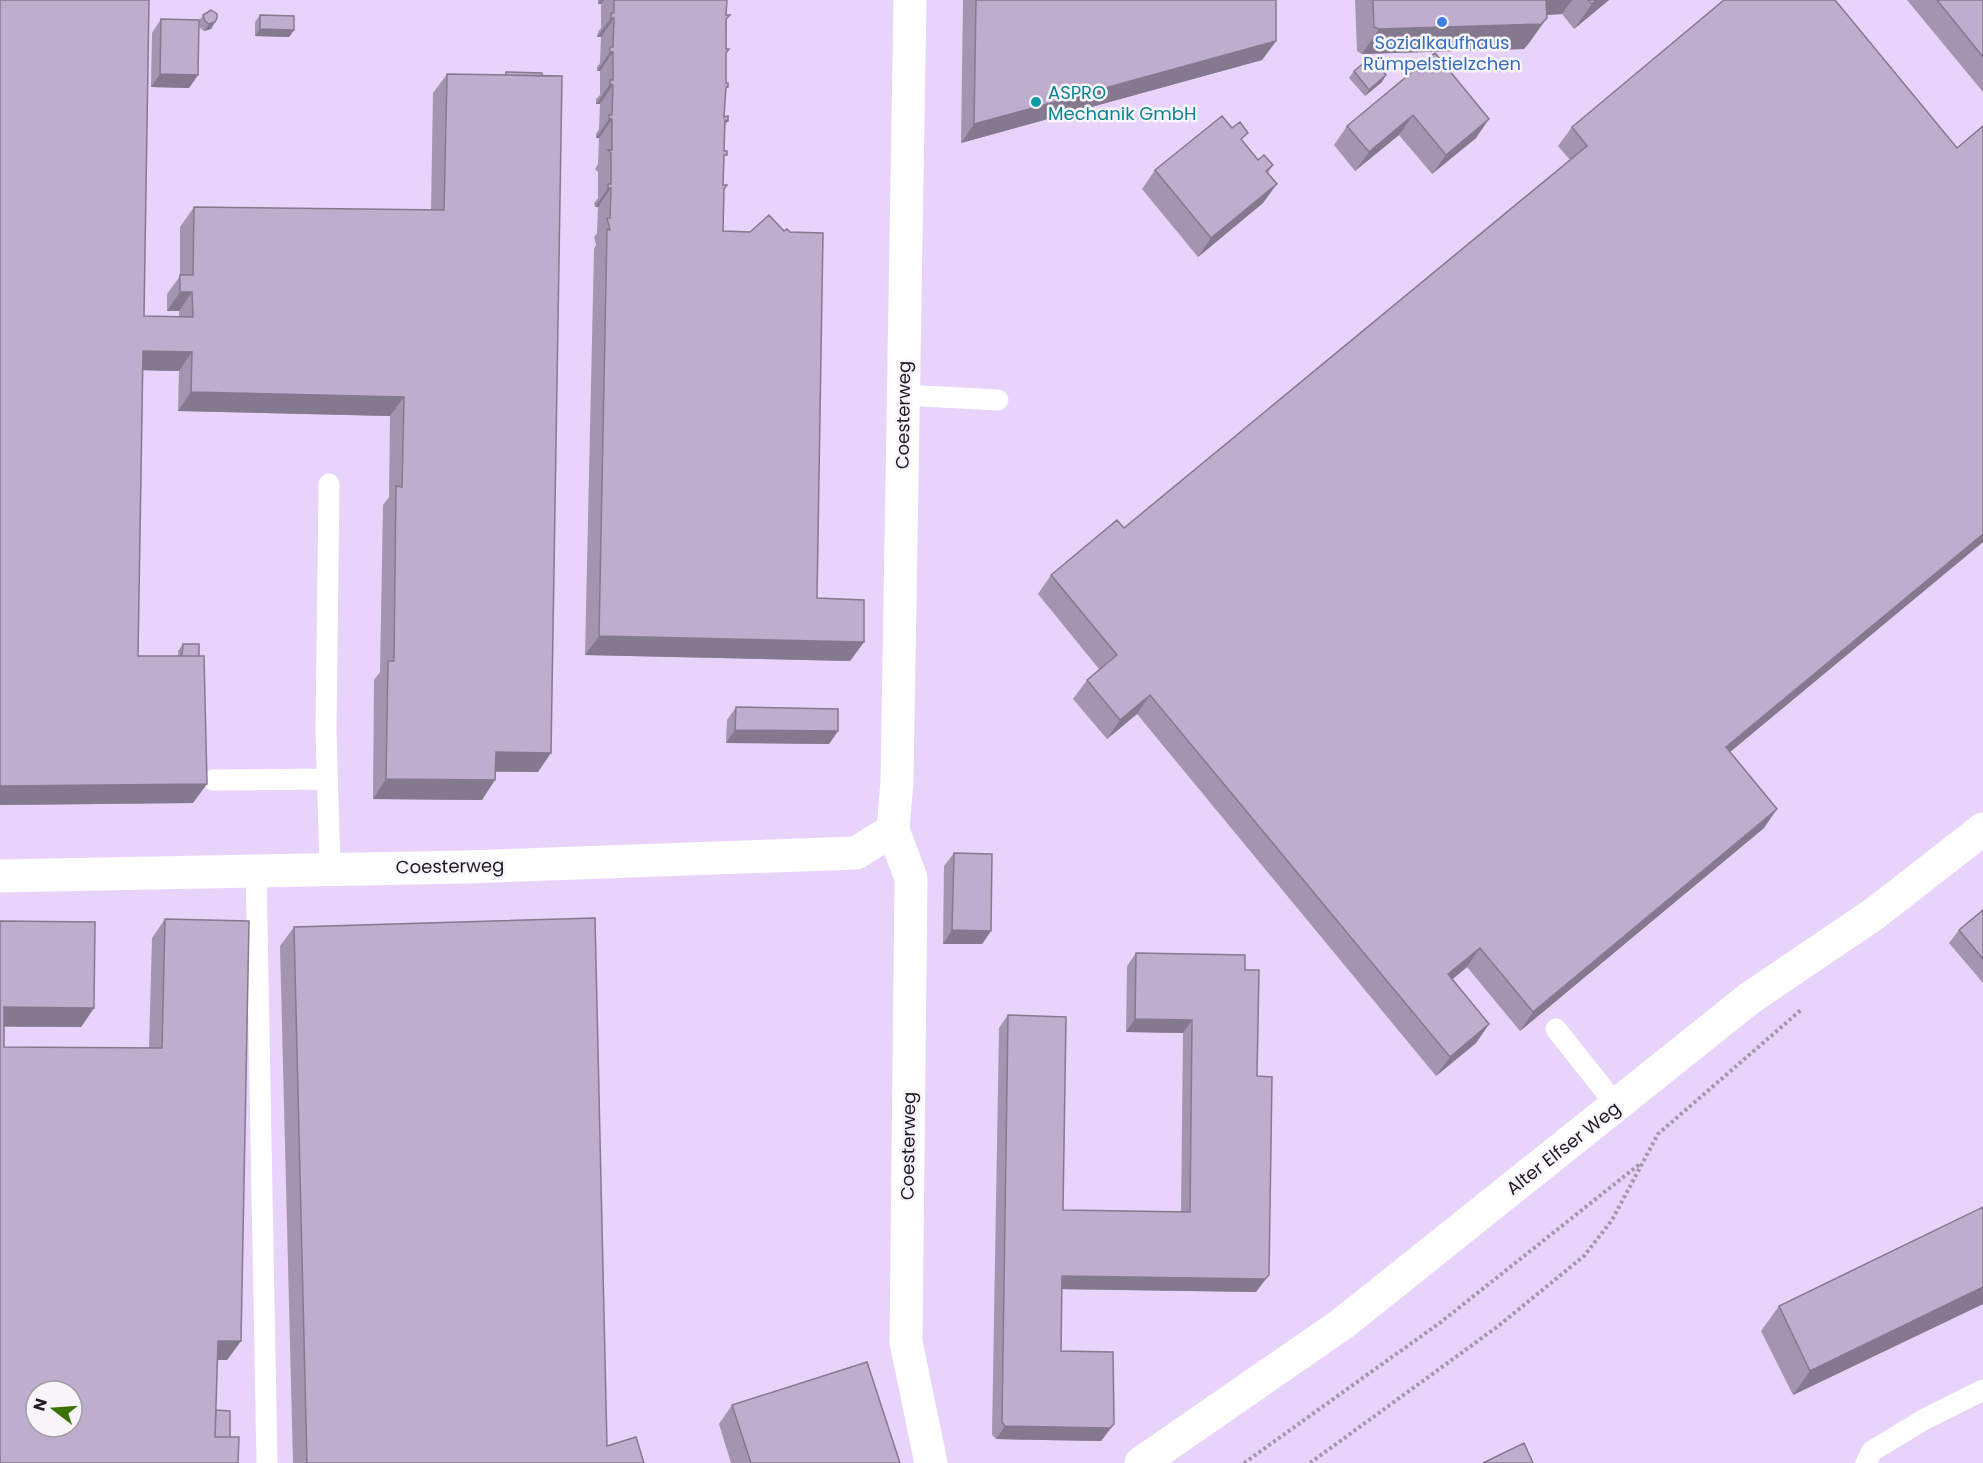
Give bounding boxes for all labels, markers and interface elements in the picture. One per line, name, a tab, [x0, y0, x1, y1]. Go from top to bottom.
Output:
marker: Sozialkaufhaus Rümpelstielzchen	[1435, 15, 1449, 29]
place label: Sozialkaufhaus Rümpelstielzchen	[1363, 30, 1521, 76]
place label: ASPRO Mechanik GmbH	[1048, 80, 1196, 126]
marker: ASPRO Mechanik GmbH	[1029, 95, 1043, 109]
street label: Coesterweg	[890, 361, 916, 469]
street label: Coesterweg	[396, 853, 504, 879]
street label: Coesterweg	[895, 1092, 921, 1200]
street label: Alter Elfser Weg	[1501, 1096, 1625, 1200]
north arrow	[24, 1379, 84, 1439]
text: N	[27, 1396, 53, 1414]

